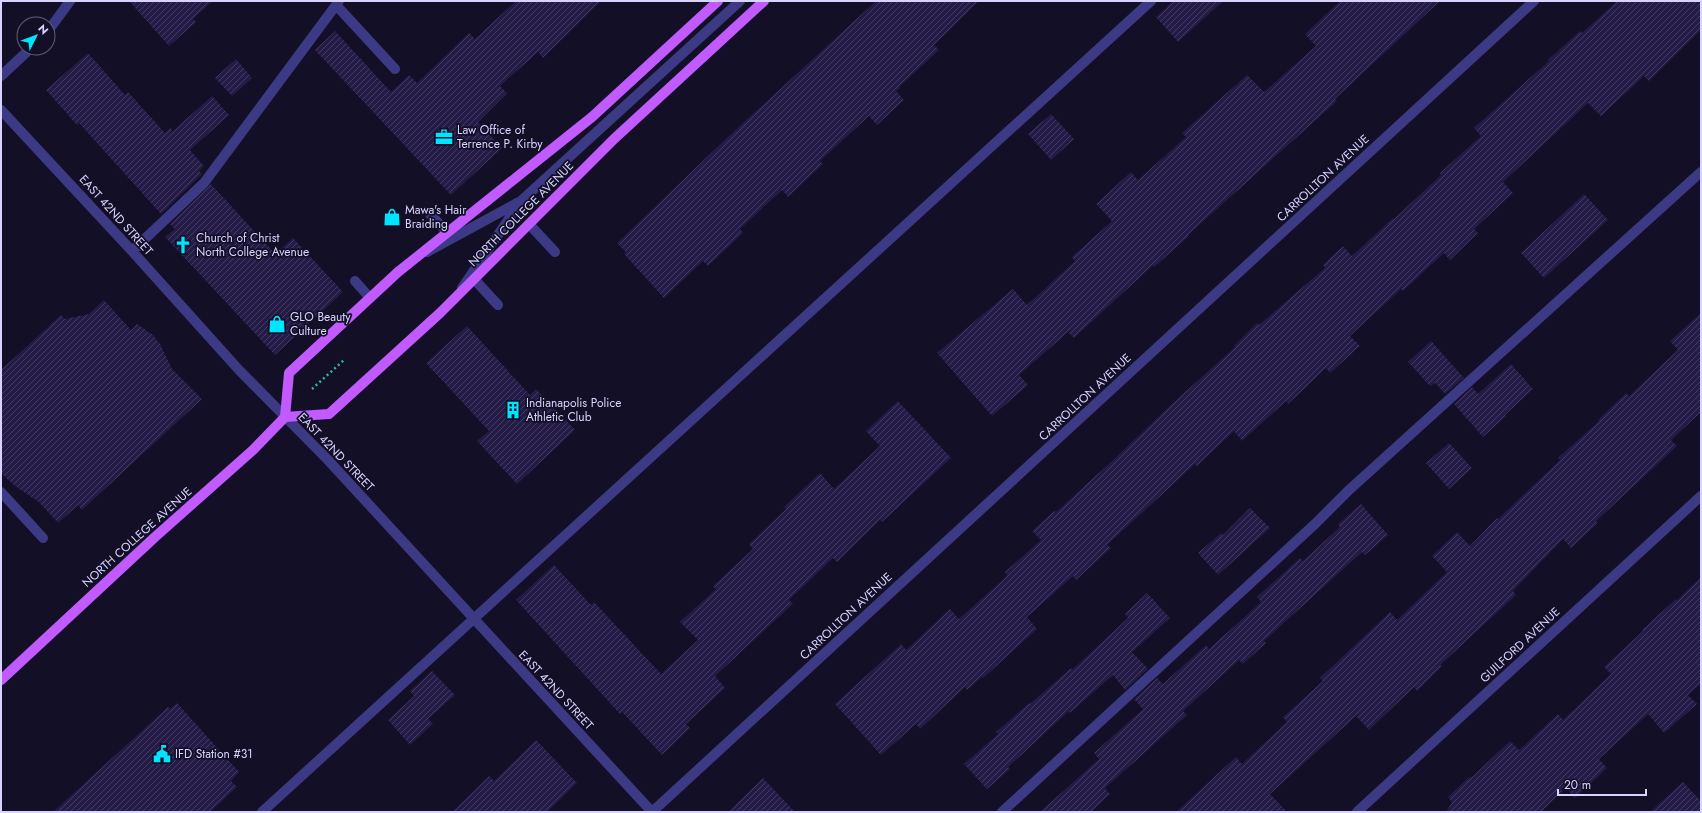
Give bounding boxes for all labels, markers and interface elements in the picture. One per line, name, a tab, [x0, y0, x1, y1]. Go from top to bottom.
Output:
north arrow	[16, 16, 56, 56]
text: N	[35, 21, 52, 38]
place label: Law Office of Terrence P. Kirby	[457, 121, 543, 153]
office icon: Law Office of Terrence P. Kirby	[434, 127, 454, 147]
street label: CARROLLTON AVENUE	[1273, 130, 1373, 226]
street label: NORTH COLLEGE AVENUE	[464, 157, 578, 271]
street label: EAST 42ND STREET	[75, 171, 157, 260]
place label: Mawa's Hair Braiding	[405, 201, 467, 233]
shop icon: Mawa's Hair Braiding	[382, 207, 402, 227]
place label: Church of Christ North College Avenue	[196, 229, 309, 261]
church icon: Church of Christ North College Avenue	[173, 235, 193, 255]
place label: GLO Beauty Culture	[290, 308, 351, 340]
shop icon: GLO Beauty Culture	[267, 314, 287, 334]
street label: CARROLLTON AVENUE	[1035, 349, 1135, 445]
place label: Indianapolis Police Athletic Club	[526, 394, 621, 426]
building icon: Indianapolis Police Athletic Club	[503, 400, 523, 420]
street label: EAST 42ND STREET	[294, 409, 378, 496]
street label: NORTH COLLEGE AVENUE	[78, 483, 196, 591]
street label: CARROLLTON AVENUE	[796, 568, 896, 664]
street label: GUILFORD AVENUE	[1476, 603, 1564, 687]
street label: EAST 42ND STREET	[514, 646, 598, 734]
public building icon: IFD Station #31	[152, 744, 172, 764]
place label: IFD Station #31	[175, 745, 253, 763]
scale bar	[1558, 771, 1646, 797]
text: 20 m	[1564, 776, 1591, 794]

